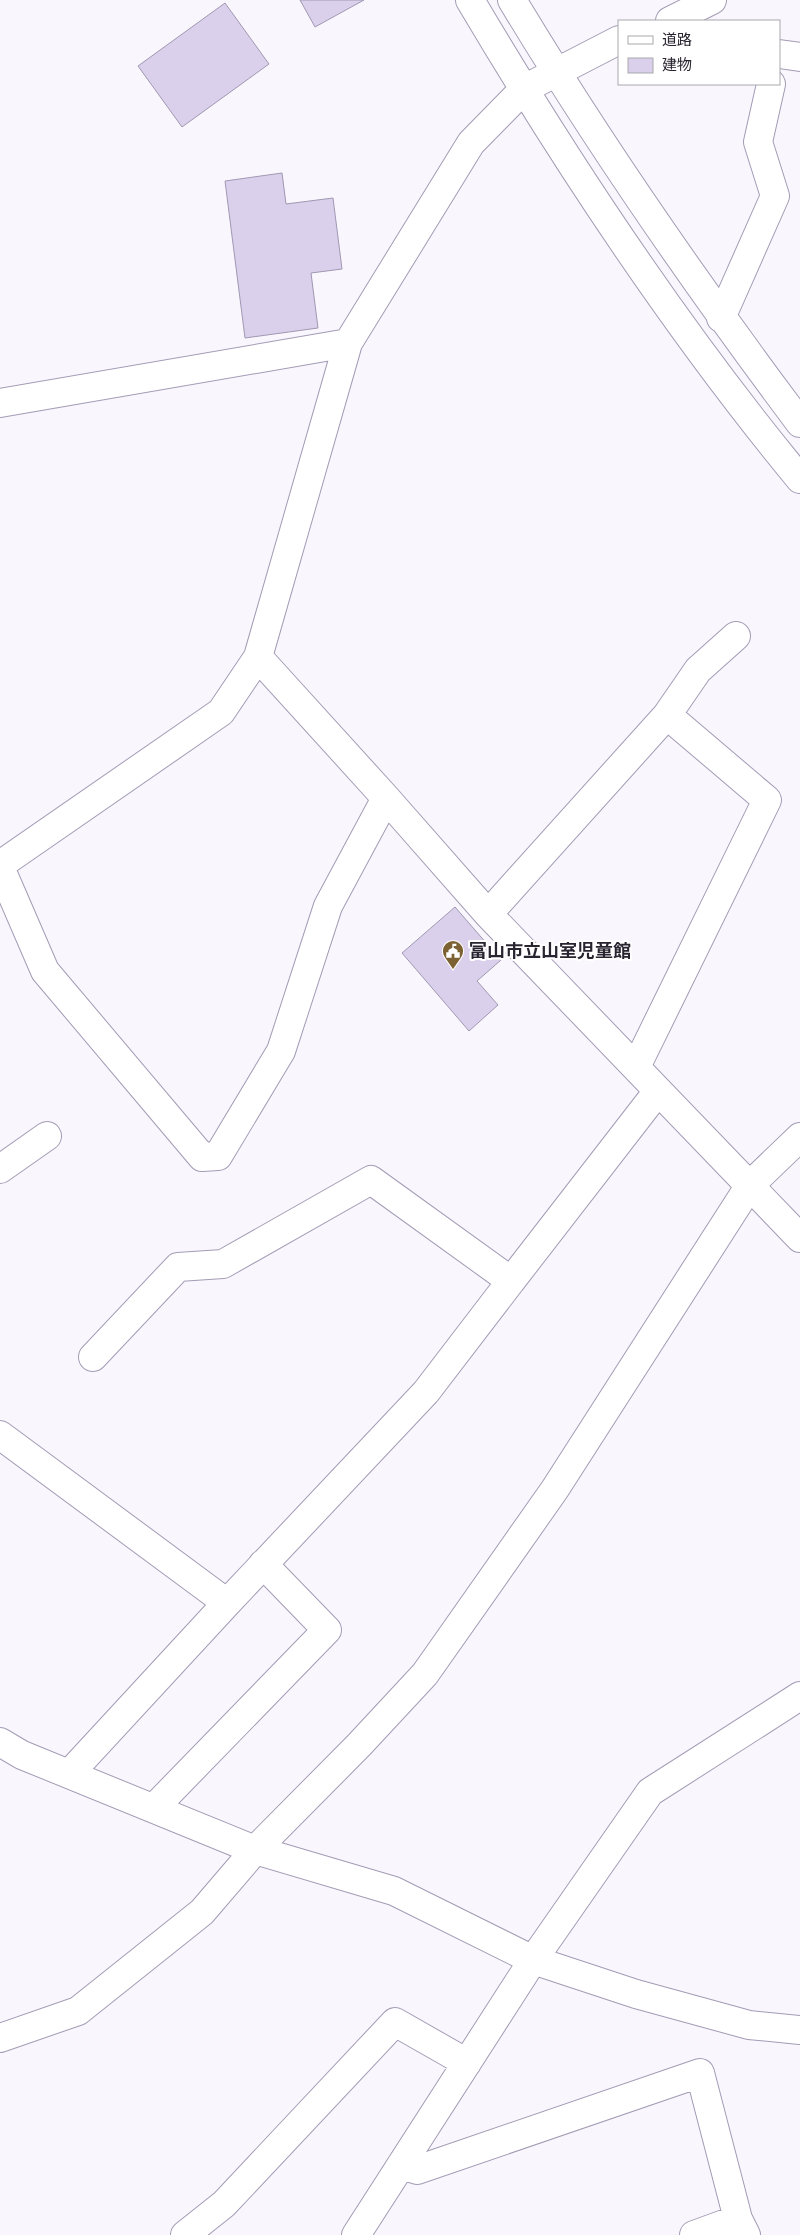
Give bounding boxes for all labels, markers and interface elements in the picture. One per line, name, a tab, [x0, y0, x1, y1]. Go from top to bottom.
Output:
legend	[618, 20, 780, 85]
text: 道路	[662, 31, 692, 48]
text: 建物	[662, 56, 692, 73]
public building icon: 富山市立山室児童館	[441, 939, 465, 970]
place label: 富山市立山室児童館	[469, 941, 631, 961]

